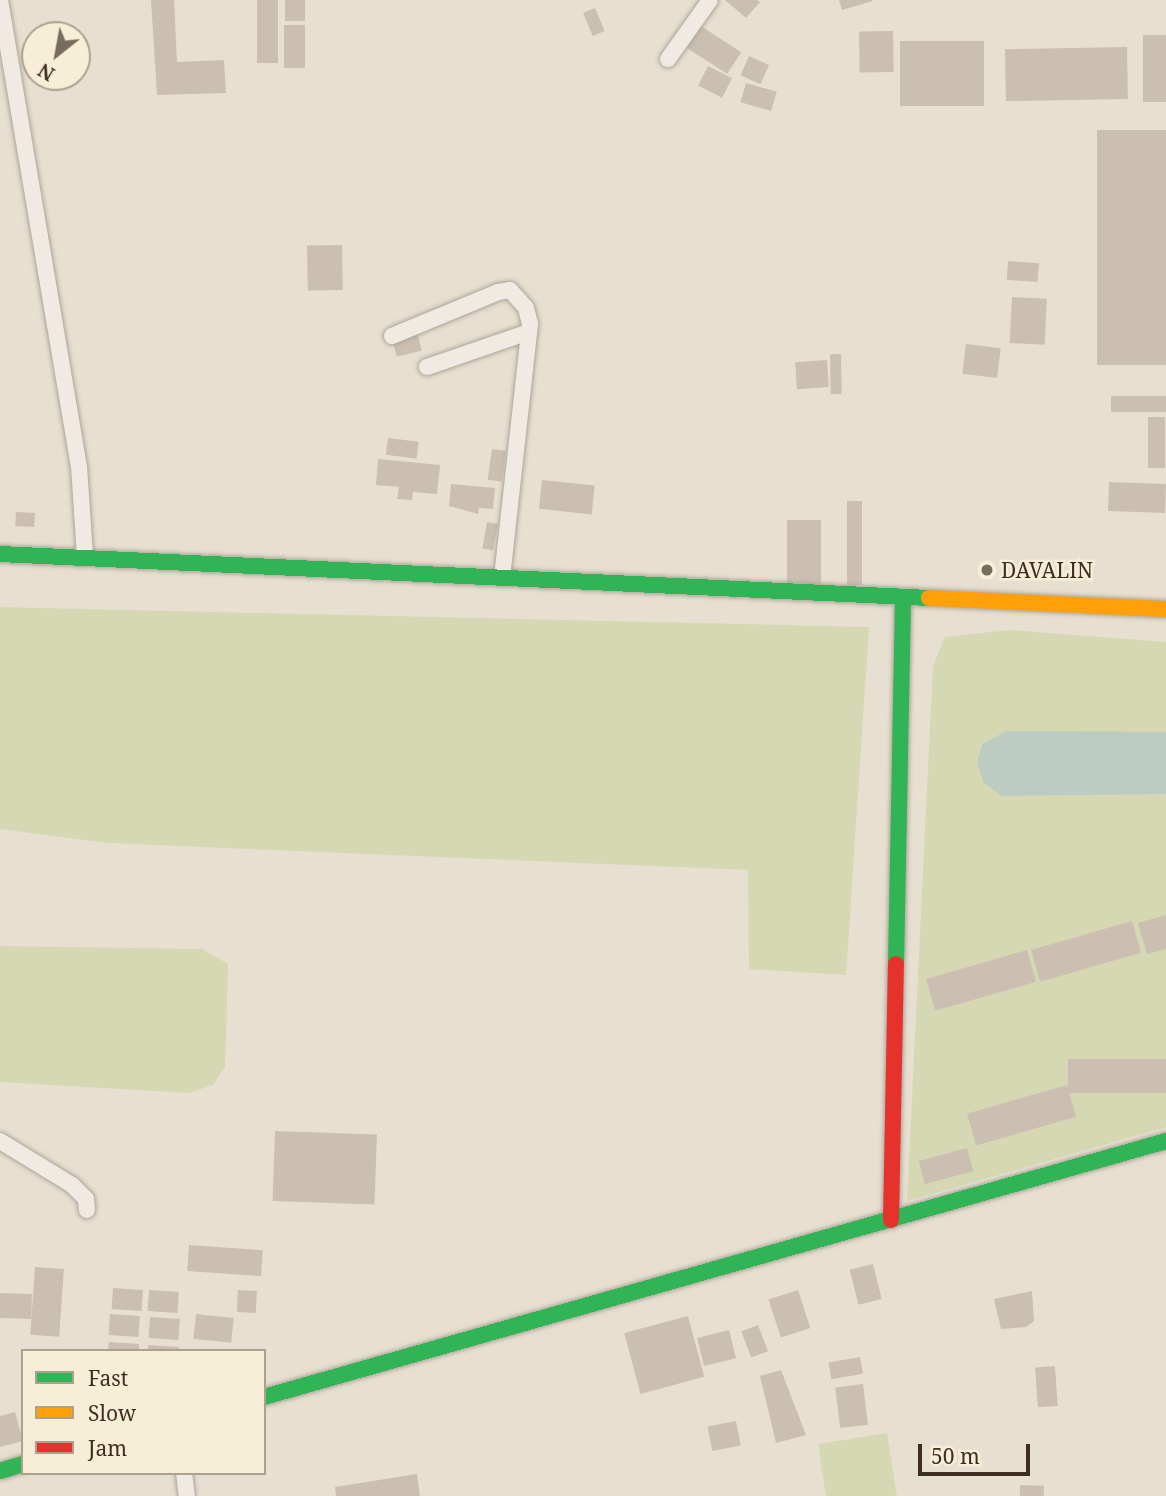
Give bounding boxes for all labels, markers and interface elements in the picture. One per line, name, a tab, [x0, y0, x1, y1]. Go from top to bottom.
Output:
north arrow	[21, 21, 91, 91]
text: N	[33, 57, 59, 87]
place label: DAVALIN	[1001, 557, 1093, 583]
marker: DAVALIN	[979, 562, 995, 578]
legend	[21, 1349, 266, 1475]
text: Fast	[88, 1364, 128, 1392]
text: Slow	[88, 1399, 136, 1427]
scale bar	[921, 1430, 1033, 1474]
text: Jam	[88, 1434, 127, 1462]
text: 50 m	[931, 1442, 980, 1470]

